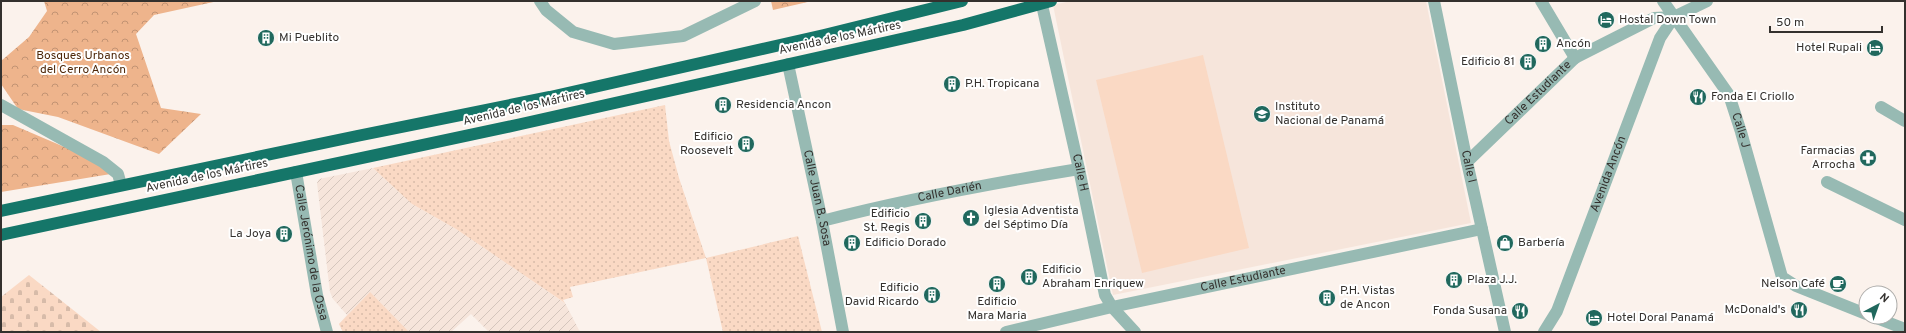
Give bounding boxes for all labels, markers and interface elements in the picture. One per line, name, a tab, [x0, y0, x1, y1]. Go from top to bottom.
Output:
scale bar	[1770, 8, 1882, 34]
hotel icon: Hostal Down Town	[1596, 10, 1616, 30]
place label: Hostal Down Town	[1619, 12, 1716, 28]
text: 50 m	[1776, 15, 1804, 31]
street label: Avenida de los Mártires	[777, 17, 903, 59]
building icon: Mi Pueblito	[256, 28, 276, 48]
place label: Mi Pueblito	[279, 30, 339, 46]
building icon: Ancón	[1533, 34, 1553, 54]
place label: Ancón	[1556, 36, 1591, 52]
hotel icon: Hotel Rupali	[1865, 38, 1885, 58]
place label: Hotel Rupali	[1796, 40, 1862, 56]
park label: Bosques Urbanos del Cerro Ancón	[36, 48, 130, 78]
building icon: Edificio 81	[1518, 52, 1538, 72]
place label: Edificio 81	[1461, 54, 1515, 70]
street label: Calle Estudiante	[1501, 57, 1575, 129]
building icon: P.H. Tropicana	[942, 74, 962, 94]
place label: P.H. Tropicana	[965, 76, 1039, 92]
street label: Avenida de los Mártires	[462, 86, 586, 130]
restaurant icon: Fonda El Criollo	[1688, 87, 1708, 107]
place label: Fonda El Criollo	[1711, 89, 1795, 105]
building icon: Residencia Ancon	[713, 95, 733, 115]
place label: Residencia Ancon	[736, 97, 831, 113]
place label: Instituto Nacional de Panamá	[1275, 99, 1384, 129]
school or university icon: Instituto Nacional de Panamá	[1252, 104, 1272, 124]
street label: Calle J	[1727, 111, 1753, 150]
place label: Edificio Roosevelt	[680, 129, 733, 159]
building icon: Edificio Roosevelt	[736, 134, 756, 154]
street label: Avenida Ancón	[1587, 134, 1630, 214]
place label: Farmacias Arrocha	[1800, 143, 1855, 173]
street label: Calle Juan B. Sosa	[799, 148, 835, 247]
pharmacy icon: Farmacias Arrocha	[1858, 148, 1878, 168]
street label: Calle I	[1457, 149, 1479, 184]
street label: Calle H	[1068, 152, 1091, 193]
street label: Avenida de los Mártires	[144, 155, 270, 197]
street label: Calle Darién	[916, 178, 983, 206]
street label: Calle Jerónimo de la Ossa	[290, 184, 332, 322]
place label: Iglesia Adventista del Séptimo Día	[984, 203, 1079, 233]
place label: Edificio St. Regis	[863, 206, 910, 236]
church icon: Iglesia Adventista del Séptimo Día	[961, 208, 981, 228]
building icon: Edificio St. Regis	[913, 211, 933, 231]
building icon: La Joya	[274, 224, 294, 244]
place label: La Joya	[230, 226, 271, 242]
building icon: Edificio Dorado	[842, 233, 862, 253]
shop icon: Barbería	[1495, 233, 1515, 253]
place label: Edificio Dorado	[865, 235, 947, 251]
place label: Barbería	[1518, 235, 1565, 251]
place label: Edificio Abraham Enriquew	[1042, 262, 1144, 292]
street label: Calle Estudiante	[1199, 263, 1287, 296]
building icon: Edificio Abraham Enriquew	[1019, 267, 1039, 287]
building icon: Plaza J.J.	[1444, 270, 1464, 290]
place label: Plaza J.J.	[1467, 272, 1517, 288]
building icon: Edificio Mara Maria	[987, 274, 1007, 294]
cafe icon: Nelson Café	[1828, 274, 1848, 294]
place label: Nelson Café	[1761, 276, 1825, 292]
place label: Edificio David Ricardo	[845, 280, 919, 310]
place label: P.H. Vistas de Ancon	[1340, 283, 1395, 313]
building icon: Edificio David Ricardo	[922, 285, 942, 305]
north arrow	[1858, 285, 1898, 325]
building icon: P.H. Vistas de Ancon	[1317, 288, 1337, 308]
text: N	[1876, 290, 1891, 306]
place label: Edificio Mara Maria	[967, 294, 1027, 324]
restaurant icon: McDonald's	[1789, 300, 1809, 320]
restaurant icon: Fonda Susana	[1510, 301, 1530, 321]
place label: McDonald's	[1724, 302, 1786, 318]
place label: Fonda Susana	[1433, 303, 1507, 319]
hotel icon: Hotel Doral Panamá	[1584, 308, 1604, 328]
place label: Hotel Doral Panamá	[1607, 310, 1714, 326]

